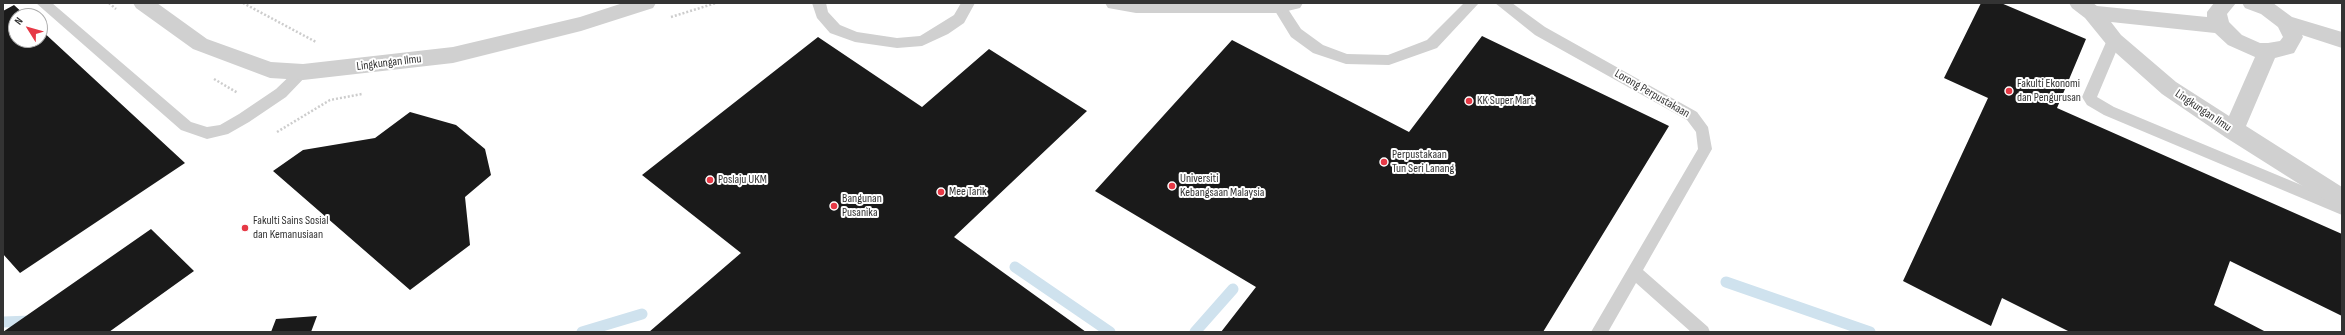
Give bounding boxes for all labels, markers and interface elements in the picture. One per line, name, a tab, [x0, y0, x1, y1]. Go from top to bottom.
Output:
north arrow	[8, 8, 48, 48]
text: N	[12, 15, 26, 27]
street label: Lingkungan Ilmu	[356, 52, 422, 74]
street label: Lorong Perpustakaan	[1612, 67, 1692, 121]
place label: Fakulti Ekonomi dan Pengurusan	[2017, 77, 2081, 105]
marker: Fakulti Ekonomi dan Pengurusan	[2004, 86, 2014, 96]
street label: Lingkungan Ilmu	[2172, 87, 2234, 135]
place label: KK Super Mart	[1477, 94, 1534, 108]
marker: KK Super Mart	[1464, 96, 1474, 106]
place label: Perpustakaan Tun Seri Lanang	[1392, 148, 1454, 176]
marker: Perpustakaan Tun Seri Lanang	[1379, 157, 1389, 167]
place label: Universiti Kebangsaan Malaysia	[1180, 172, 1264, 200]
place label: Poslaju UKM	[718, 173, 767, 187]
marker: Poslaju UKM	[705, 175, 715, 185]
marker: Universiti Kebangsaan Malaysia	[1167, 181, 1177, 191]
place label: Mee Tarik	[949, 185, 987, 199]
marker: Mee Tarik	[936, 187, 946, 197]
place label: Bangunan Pusanika	[842, 192, 882, 220]
marker: Bangunan Pusanika	[829, 201, 839, 211]
place label: Fakulti Sains Sosial dan Kemanusiaan	[253, 214, 328, 242]
marker: Fakulti Sains Sosial dan Kemanusiaan	[240, 223, 250, 233]

